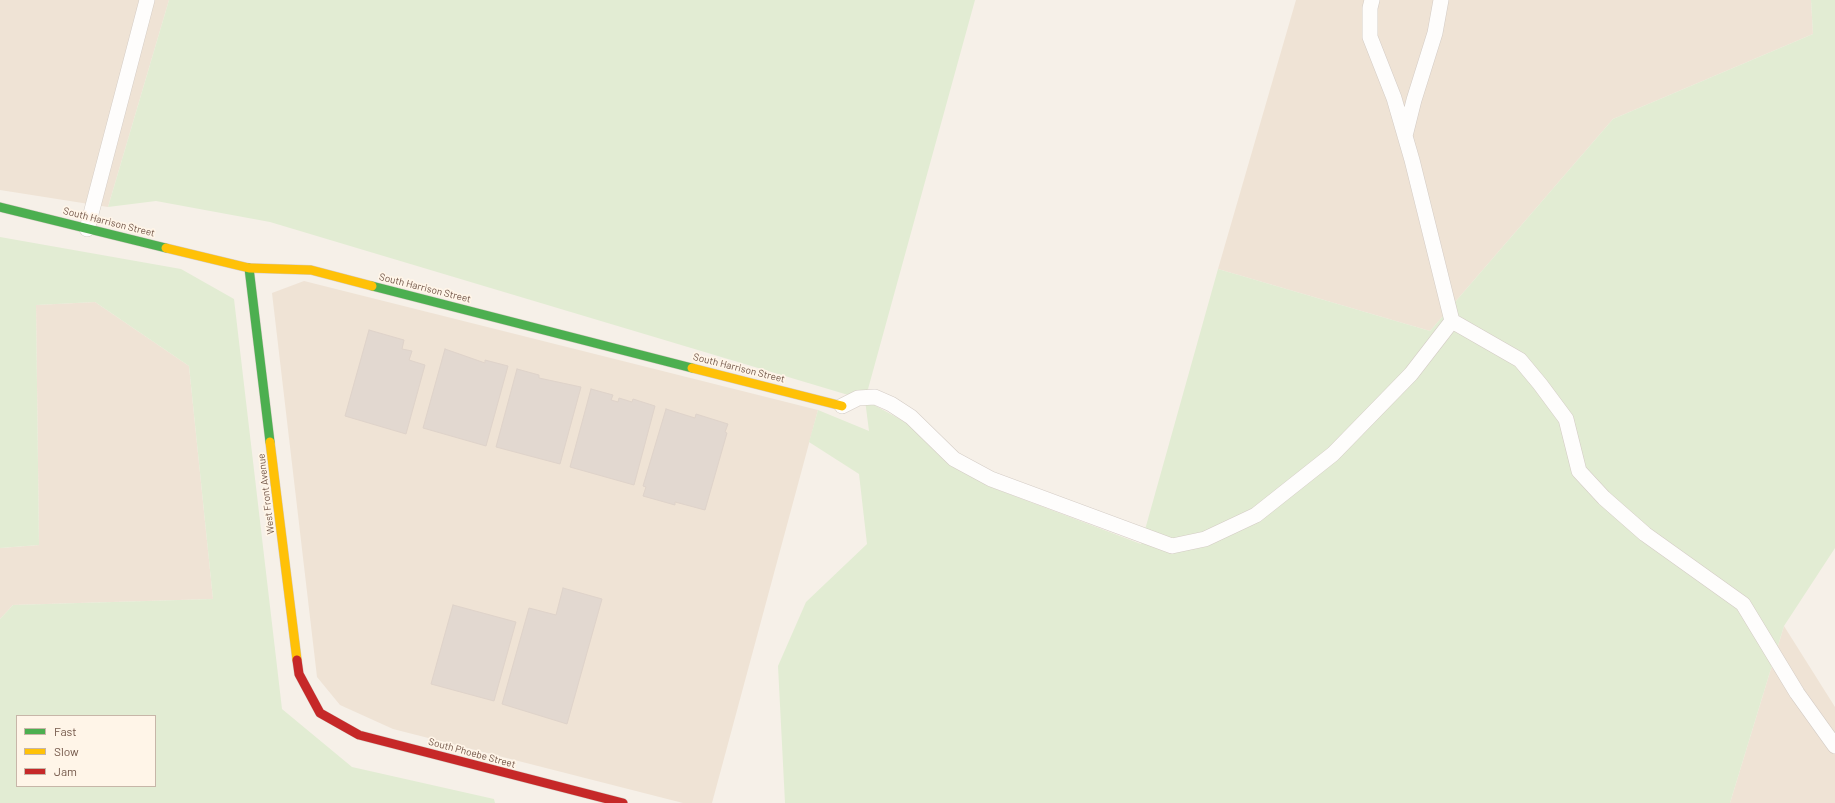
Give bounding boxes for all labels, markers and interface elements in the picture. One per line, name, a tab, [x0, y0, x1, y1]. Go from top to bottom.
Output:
street label: South Harrison Street	[62, 205, 156, 239]
street label: South Harrison Street	[378, 271, 472, 305]
street label: South Harrison Street	[692, 351, 786, 385]
street label: West Front Avenue	[255, 453, 277, 535]
legend	[16, 715, 156, 787]
text: Fast	[54, 724, 77, 738]
street label: South Phoebe Street	[427, 736, 517, 770]
text: Slow	[54, 744, 79, 758]
text: Jam	[54, 764, 77, 778]

